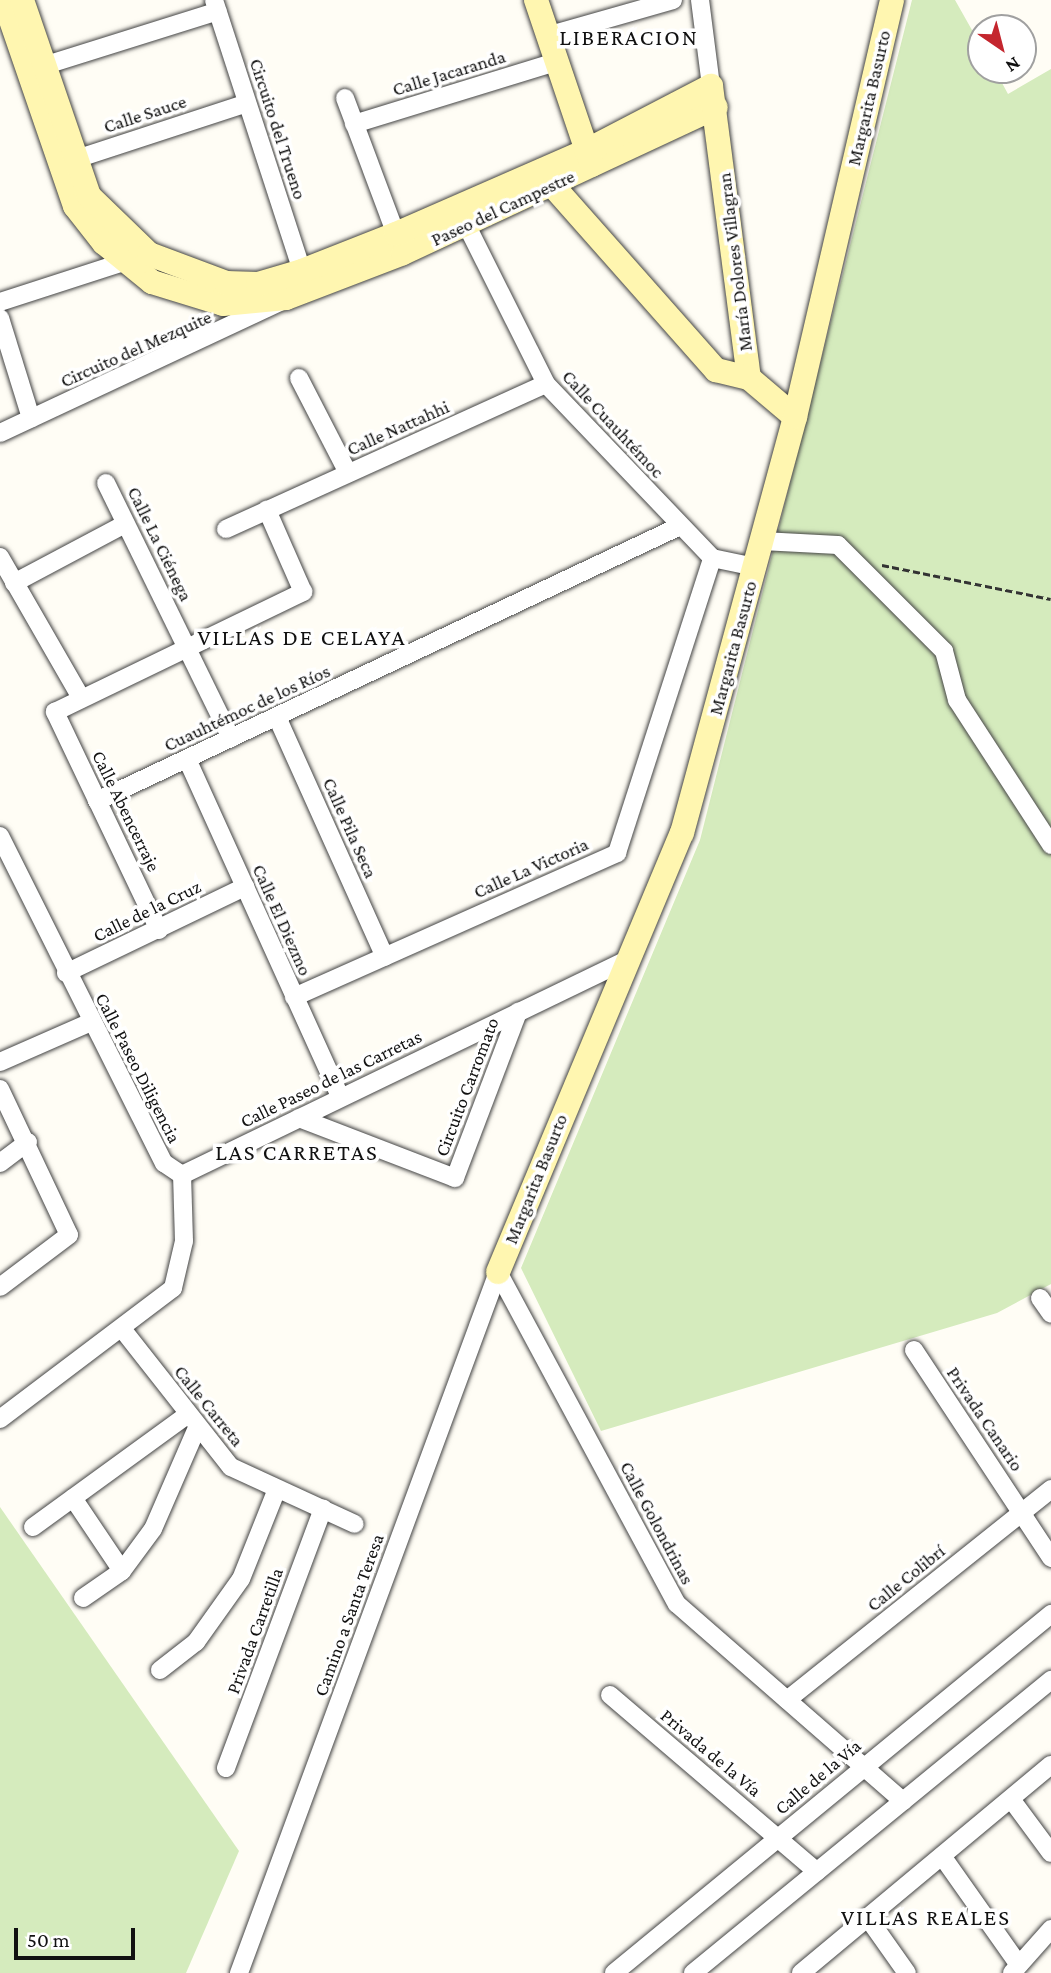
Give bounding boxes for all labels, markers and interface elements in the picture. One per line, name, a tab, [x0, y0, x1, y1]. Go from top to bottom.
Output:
north arrow	[967, 14, 1037, 84]
district label: LIBERACION	[560, 23, 698, 51]
street label: Margarita Basurto	[842, 28, 896, 168]
street label: Calle Jacaranda	[390, 45, 508, 101]
text: N	[1002, 53, 1025, 77]
street label: Circuito del Trueno	[244, 56, 312, 202]
street label: Calle Sauce	[101, 90, 189, 138]
street label: Paseo del Campestre	[428, 165, 578, 251]
street label: María Dolores Villagran	[713, 171, 757, 353]
street label: Circuito del Mezquite	[57, 305, 215, 393]
street label: Calle Cuauhtémoc	[557, 365, 669, 483]
street label: Calle Nattahhi	[343, 395, 453, 461]
street label: Calle La Ciénega	[122, 483, 198, 605]
street label: Margarita Basurto	[704, 578, 762, 718]
district label: VILLAS DE CELAYA	[199, 623, 405, 651]
street label: Cuauhtémoc de los Ríos	[160, 659, 334, 757]
street label: Calle Abencerraje	[87, 747, 165, 875]
street label: Calle Pila Seca	[318, 774, 382, 882]
street label: Calle La Victoria	[470, 833, 592, 903]
street label: Calle El Diezmo	[247, 861, 317, 979]
street label: Calle de la Cruz	[89, 875, 205, 947]
street label: Calle Paseo Diligencia	[90, 989, 186, 1147]
street label: Circuito Carromato	[430, 1014, 504, 1160]
street label: Calle Paseo de las Carretas	[236, 1025, 426, 1133]
street label: Margarita Basurto	[500, 1111, 572, 1247]
district label: LAS CARRETAS	[217, 1138, 377, 1166]
street label: Calle Carreta	[169, 1361, 249, 1451]
street label: Privada Canario	[942, 1362, 1028, 1476]
street label: Calle Golondrinas	[615, 1458, 699, 1588]
street label: Camino a Santa Teresa	[309, 1531, 389, 1699]
street label: Calle Colibrí	[862, 1540, 950, 1616]
street label: Privada Carretilla	[222, 1565, 288, 1697]
street label: Privada de la Vía	[656, 1704, 766, 1802]
street label: Calle de la Vía	[770, 1734, 866, 1820]
district label: VILLAS REALES	[843, 1903, 1009, 1931]
scale bar	[18, 1913, 138, 1957]
text: 50 m	[27, 1928, 70, 1952]

